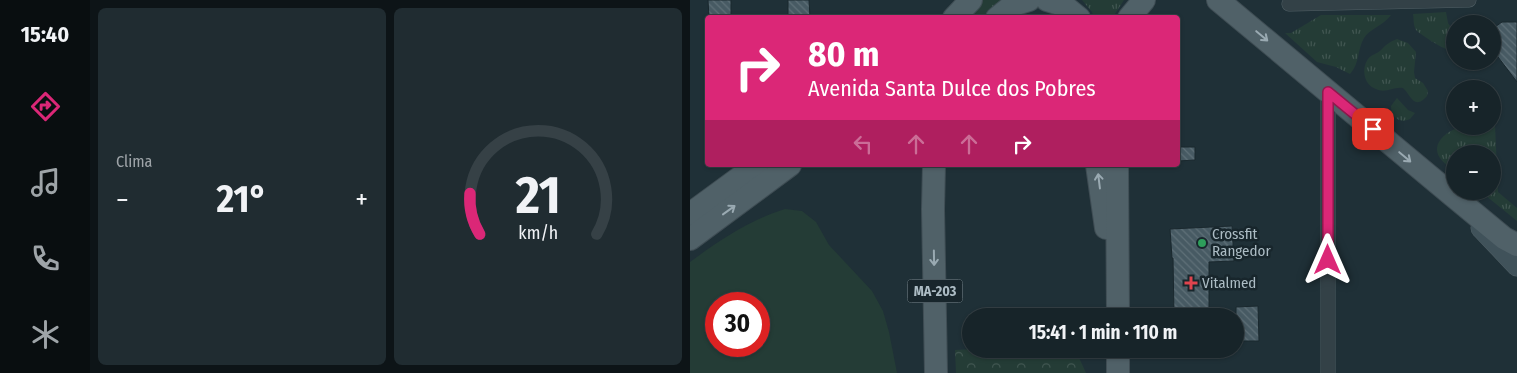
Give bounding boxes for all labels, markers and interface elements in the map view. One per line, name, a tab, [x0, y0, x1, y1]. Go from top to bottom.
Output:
map controls	[1446, 15, 1501, 200]
button: search	[1446, 15, 1501, 70]
text: 15:40	[21, 21, 69, 48]
one-way arrow	[1255, 31, 1268, 42]
text: 80 m	[808, 33, 880, 75]
icon: right	[725, 35, 790, 100]
text: Avenida Santa Dulce dos Pobres	[808, 75, 1096, 102]
button: +	[1446, 80, 1501, 135]
icon: directions	[28, 89, 63, 124]
pin	[1352, 108, 1394, 150]
icon: arrive	[1359, 115, 1387, 143]
icon: left	[849, 130, 877, 158]
icon: ahead	[902, 130, 930, 158]
icon: ahead	[955, 130, 983, 158]
icon: right	[1008, 130, 1036, 158]
button: −	[1446, 145, 1501, 200]
one-way arrow	[1399, 151, 1412, 162]
text: Clima	[116, 152, 152, 171]
text: 21	[514, 164, 561, 227]
icon: music	[28, 165, 63, 200]
one-way arrow	[1094, 173, 1104, 189]
text: 21°	[217, 176, 267, 222]
text: −	[116, 183, 129, 216]
text: +	[355, 183, 368, 216]
one-way arrow	[722, 205, 736, 215]
text: km/h	[518, 222, 558, 244]
place label: Crossfit Rangedor	[1212, 225, 1271, 260]
position arrow	[1301, 233, 1353, 285]
marker: Crossfit Rangedor	[1196, 237, 1208, 249]
icon: phone	[28, 241, 63, 276]
one-way arrow	[929, 249, 939, 265]
place label: Vitalmed	[1202, 274, 1256, 292]
marker: Vitalmed	[1184, 276, 1198, 290]
road number: MA-203	[908, 280, 962, 302]
speed limit sign: 30	[705, 292, 770, 357]
icon: climate	[28, 317, 63, 352]
text: 15:41 · 1 min · 110 m	[1029, 321, 1177, 344]

